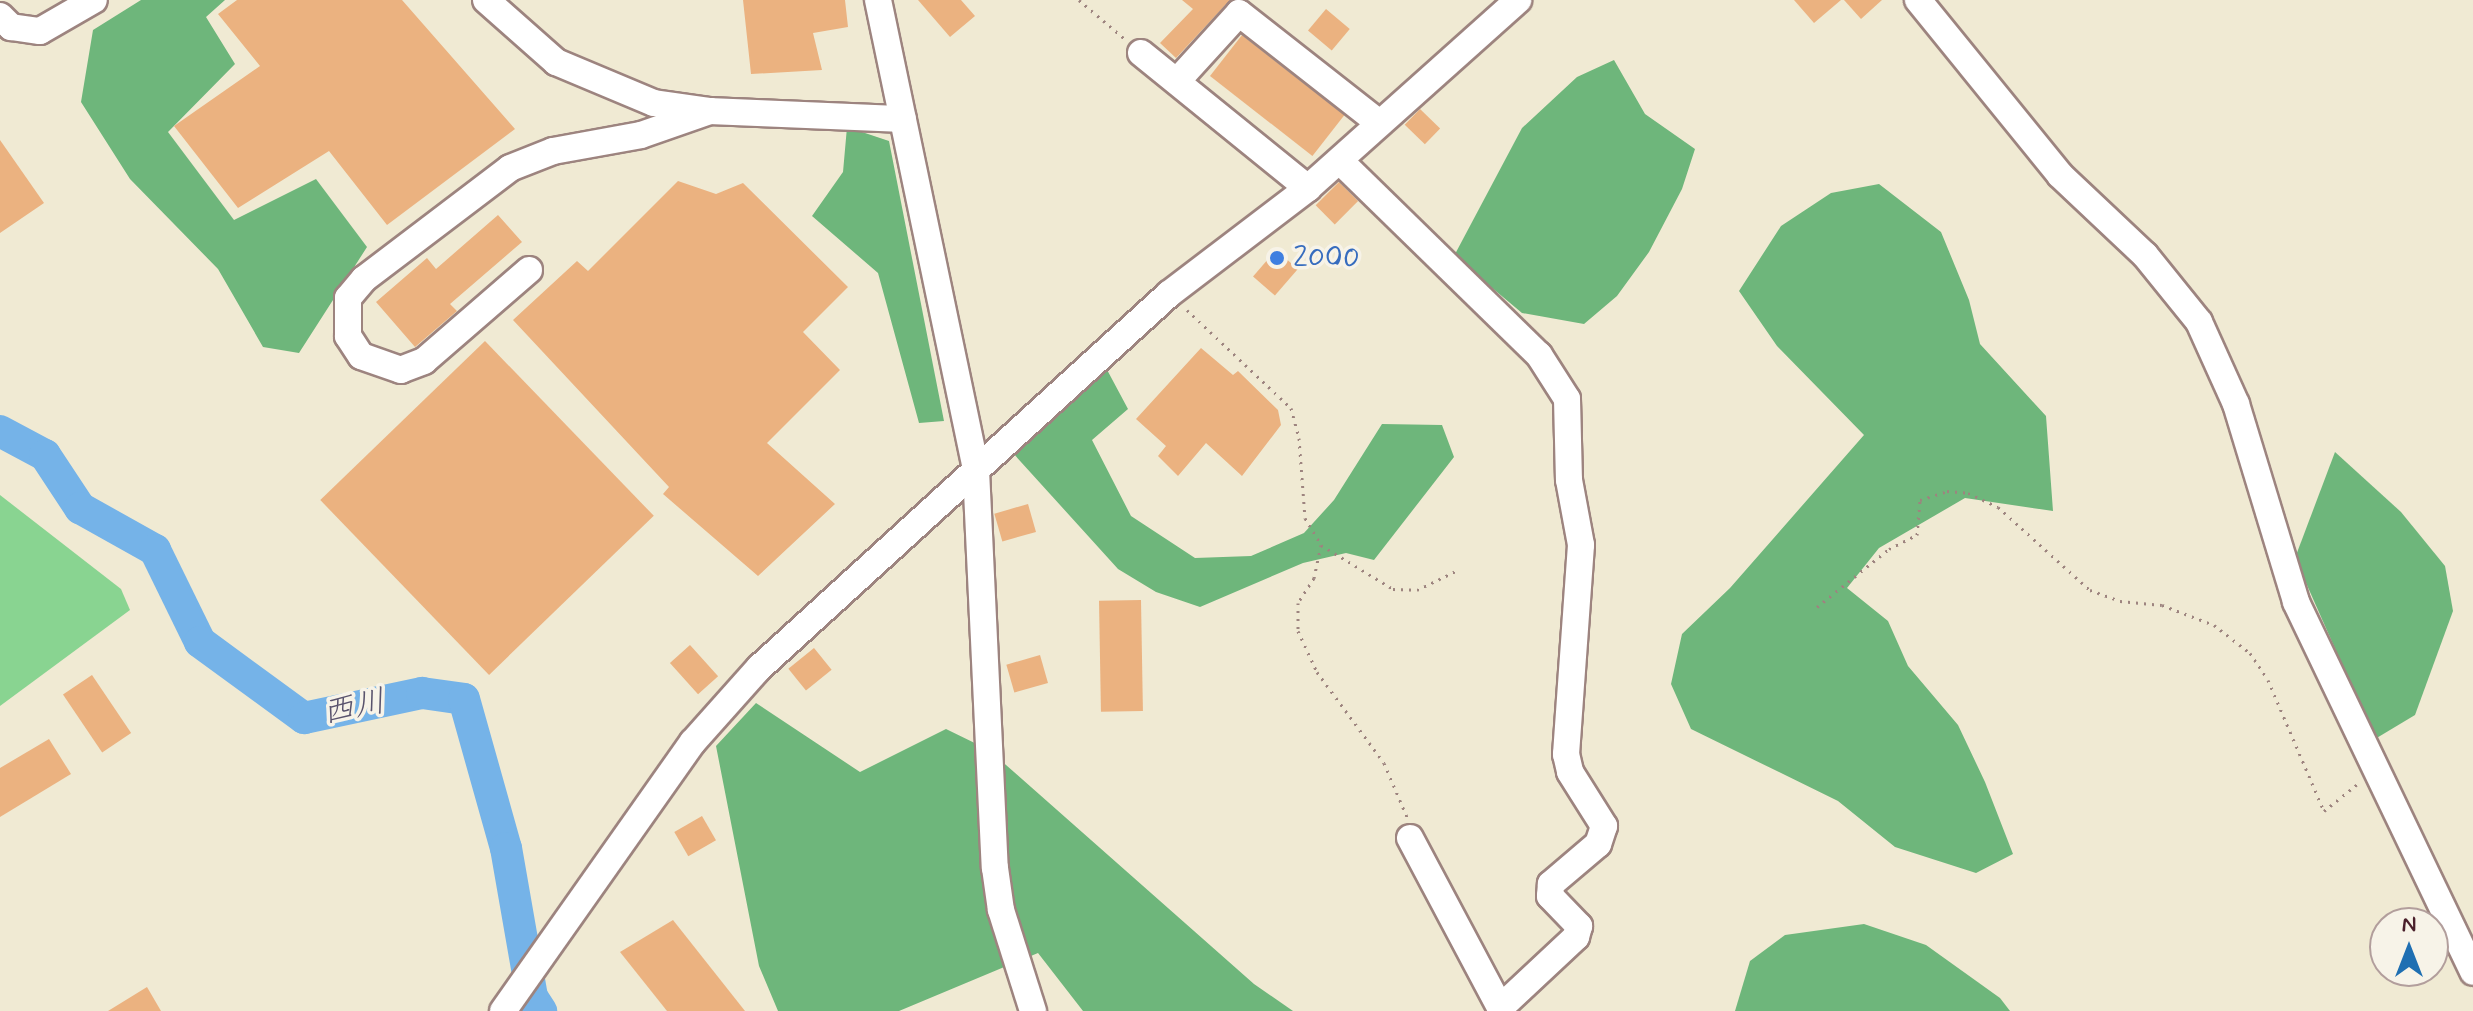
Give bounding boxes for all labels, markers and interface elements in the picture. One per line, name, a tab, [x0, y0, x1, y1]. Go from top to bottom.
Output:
place label: 2000	[1293, 240, 1360, 276]
marker: 2000	[1268, 249, 1286, 267]
water label: 西川	[319, 683, 389, 733]
north arrow	[2369, 907, 2449, 987]
text: N	[2402, 911, 2416, 939]

